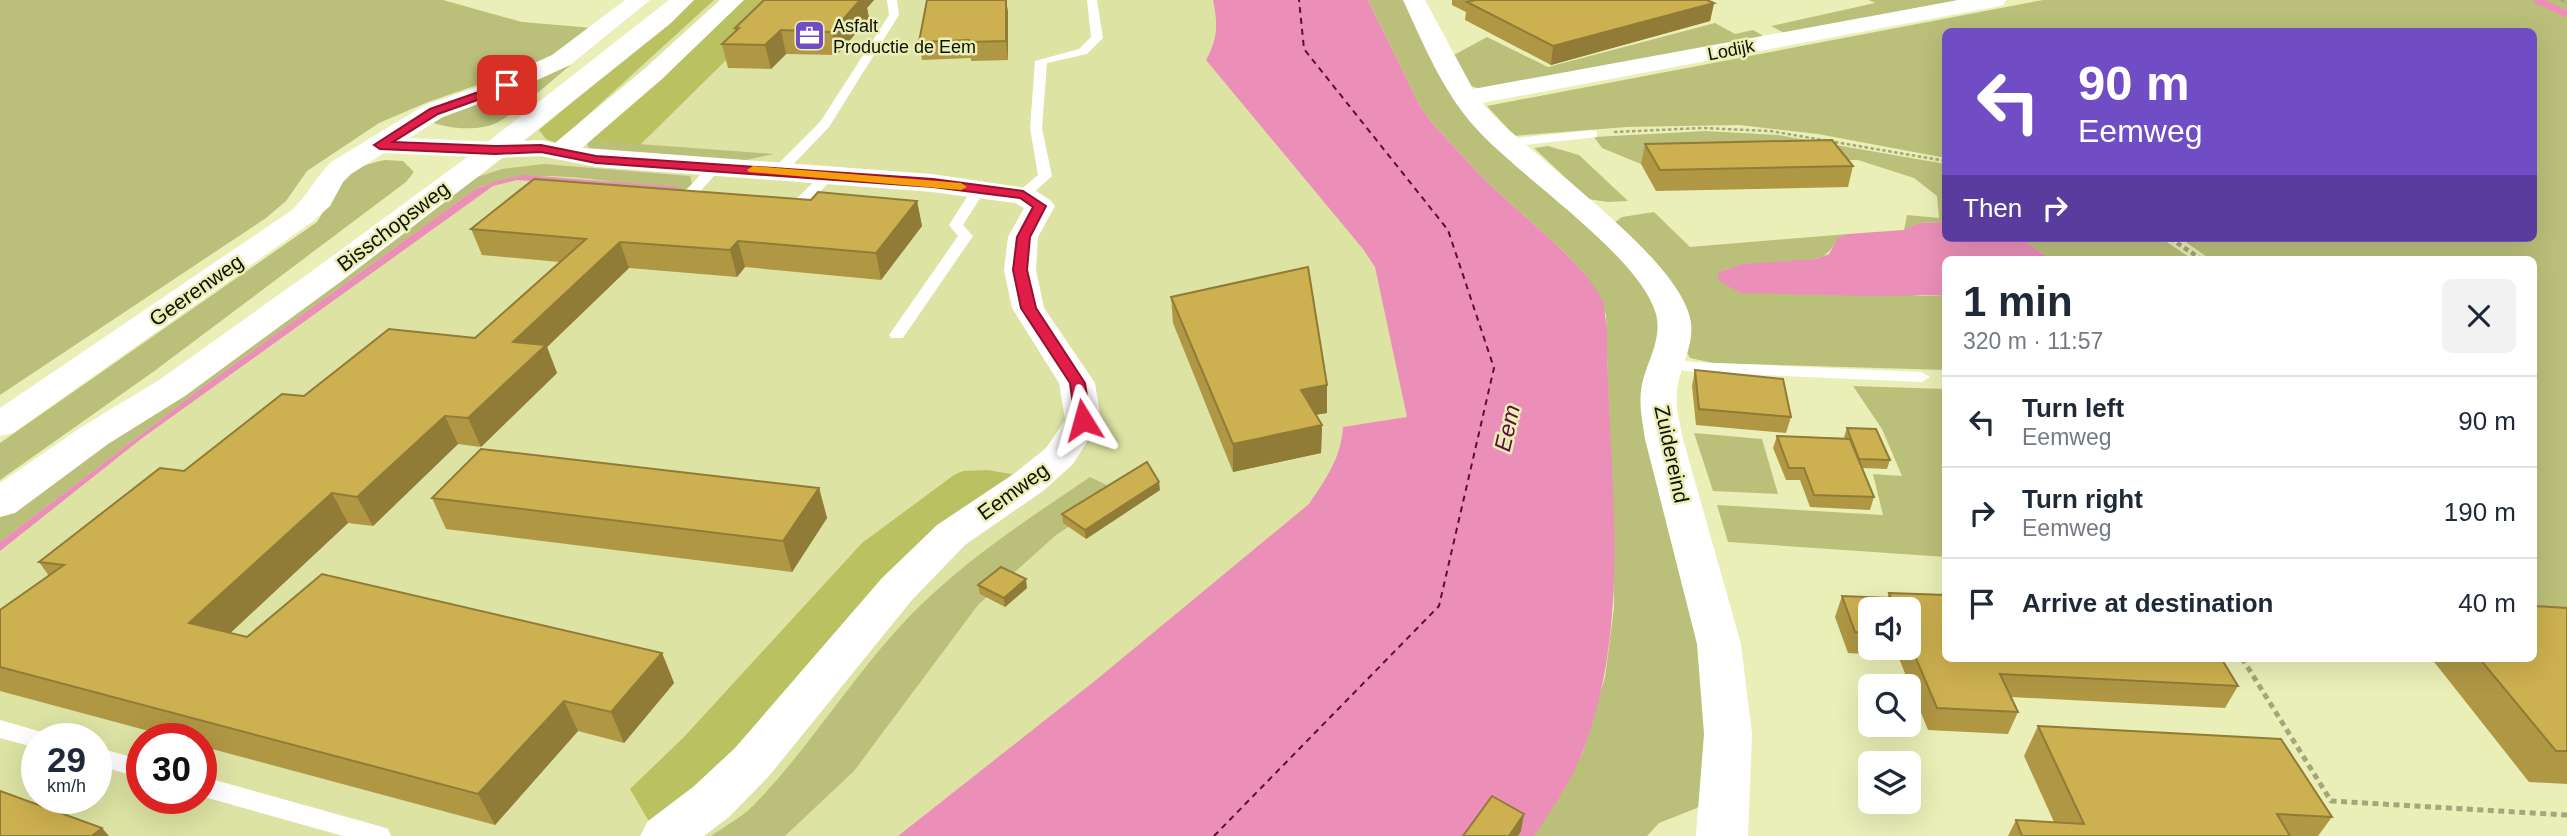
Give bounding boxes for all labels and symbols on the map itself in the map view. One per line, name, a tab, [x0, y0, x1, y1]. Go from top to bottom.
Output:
place label: Asfalt Productie de Eem	[833, 16, 976, 57]
office icon: Asfalt Productie de Eem	[793, 19, 827, 53]
street label: Lodijk	[1706, 36, 1757, 64]
pin	[477, 55, 537, 115]
street label: Bisschopsweg	[332, 176, 454, 276]
street label: Geerenweg	[145, 249, 247, 331]
position arrow	[1046, 383, 1120, 457]
water label: Eem	[1489, 402, 1525, 454]
street label: Zuidereind	[1650, 403, 1694, 505]
street label: Eemweg	[973, 458, 1053, 524]
speed limit sign: 30	[126, 723, 217, 814]

